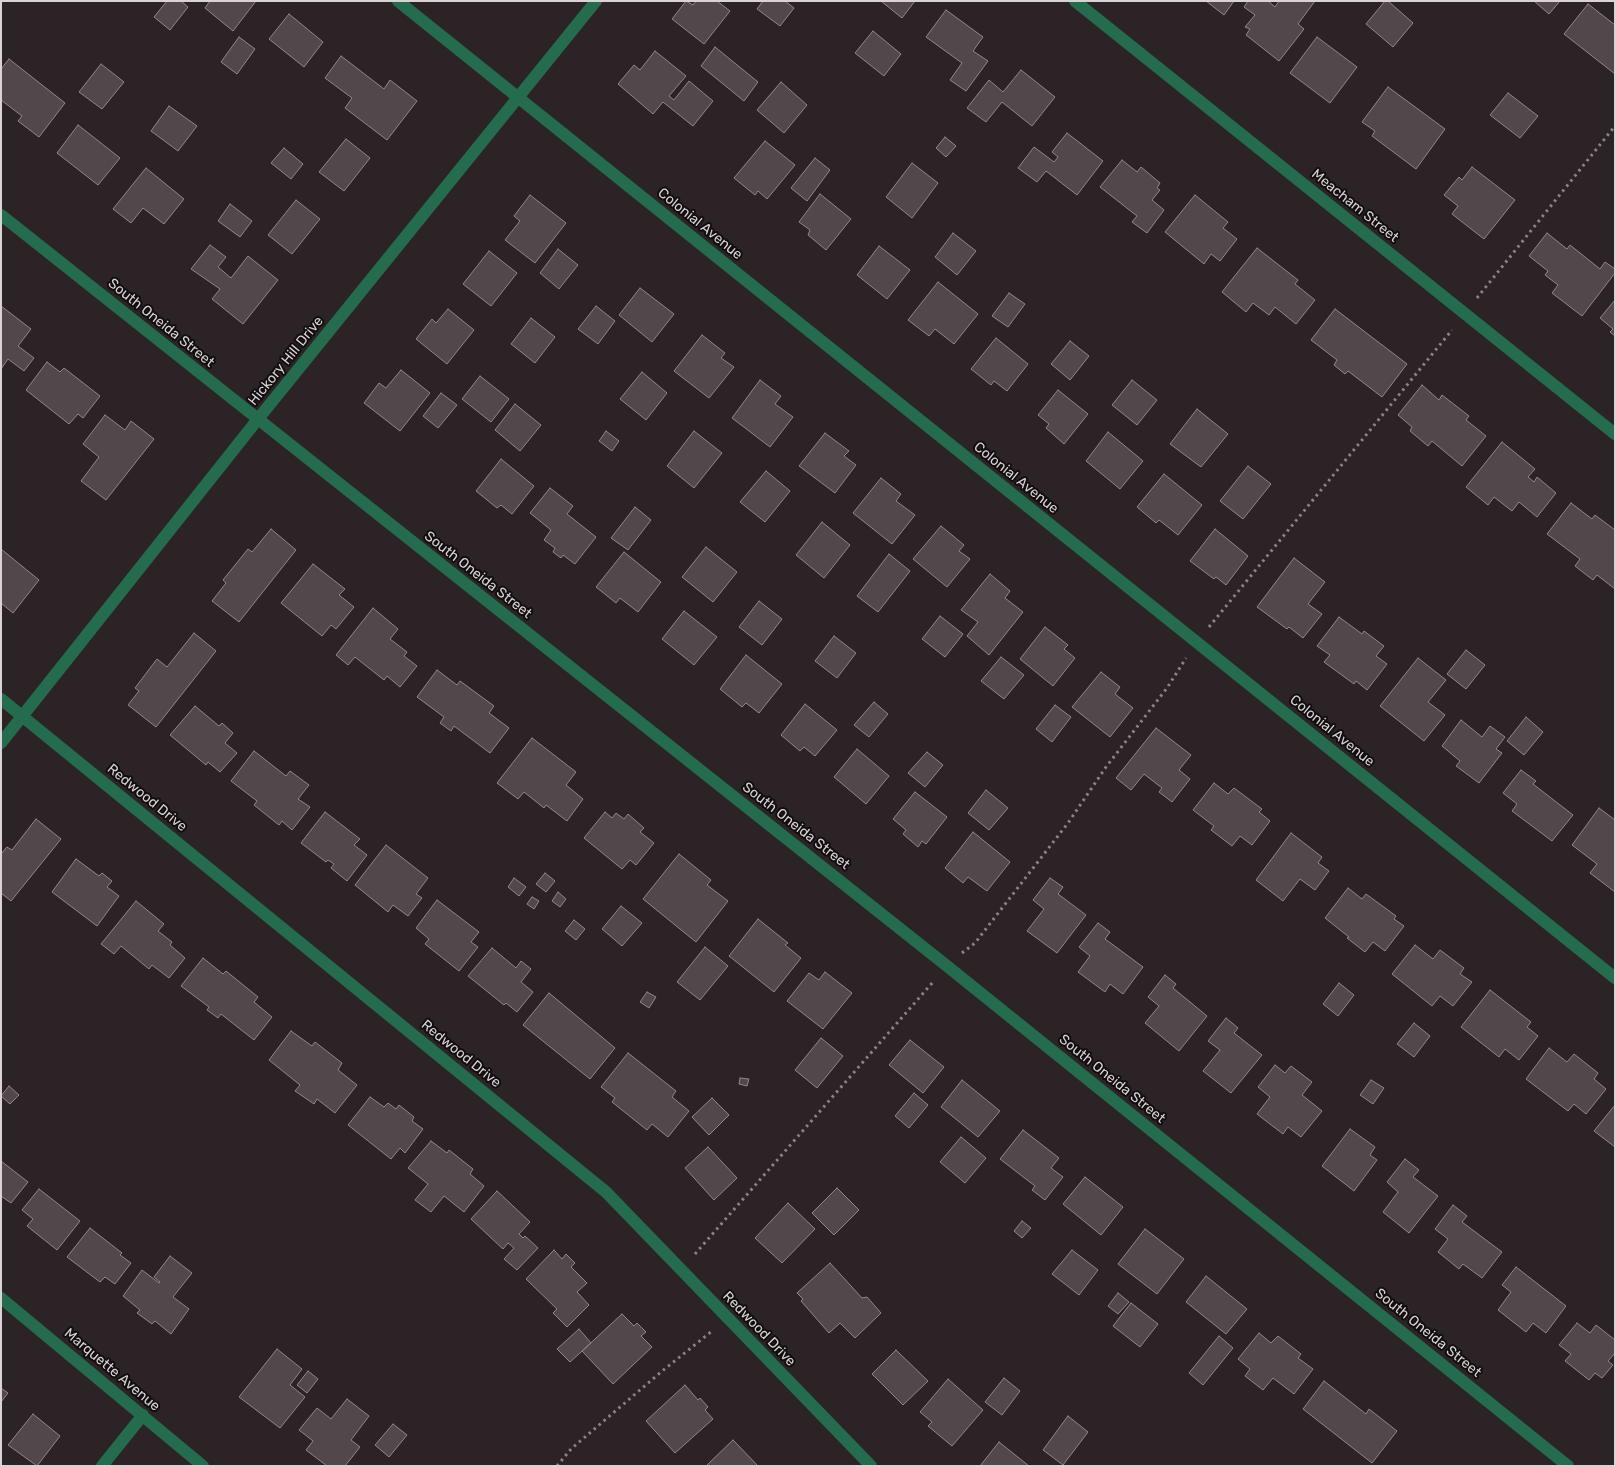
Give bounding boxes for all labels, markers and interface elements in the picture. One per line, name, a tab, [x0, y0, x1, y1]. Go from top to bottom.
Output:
street label: Meacham Street	[1308, 166, 1402, 246]
street label: Colonial Avenue	[654, 185, 746, 263]
street label: South Oneida Street	[105, 275, 217, 371]
street label: Hickory Hill Drive	[245, 313, 327, 409]
street label: Colonial Avenue	[970, 439, 1062, 517]
street label: South Oneida Street	[421, 528, 535, 622]
street label: Colonial Avenue	[1286, 692, 1378, 770]
street label: Redwood Drive	[104, 761, 190, 835]
street label: South Oneida Street	[739, 779, 853, 873]
street label: Redwood Drive	[418, 1017, 504, 1091]
street label: South Oneida Street	[1056, 1031, 1168, 1127]
street label: South Oneida Street	[1372, 1285, 1484, 1381]
street label: Redwood Drive	[719, 1288, 799, 1370]
street label: Marquette Avenue	[61, 1325, 163, 1415]

